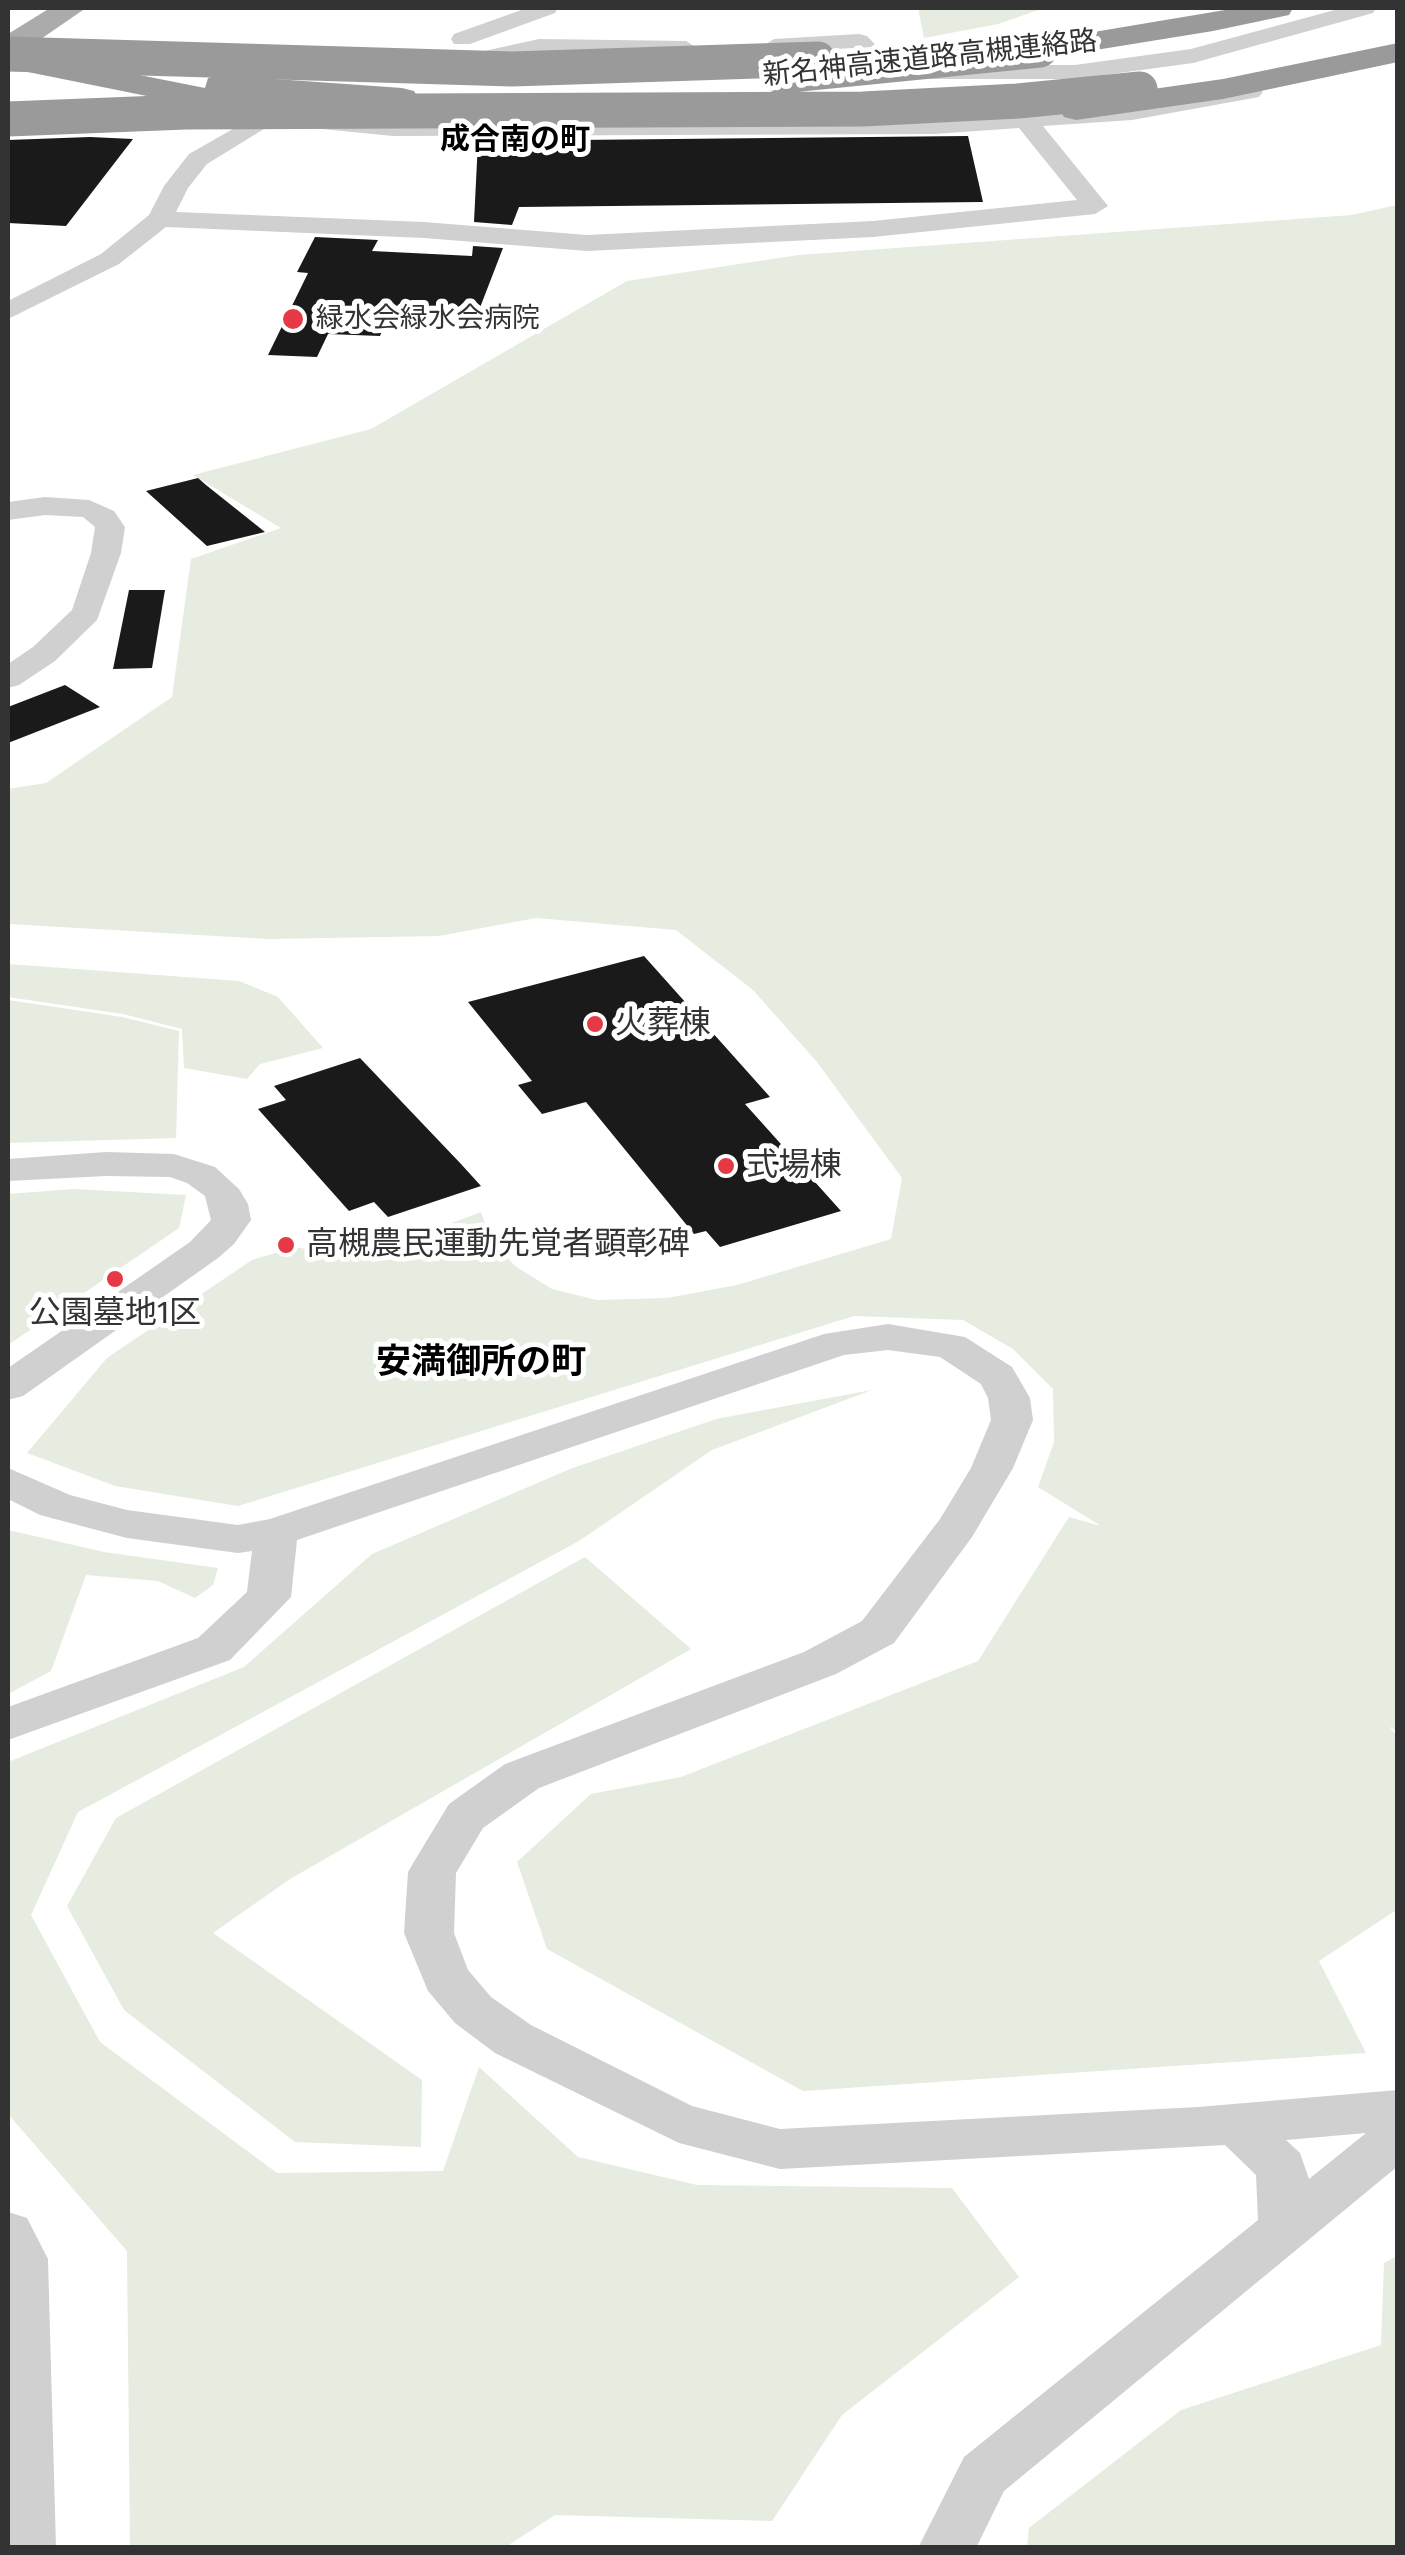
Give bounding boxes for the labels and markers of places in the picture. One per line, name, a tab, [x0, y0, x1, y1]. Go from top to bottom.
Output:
place label: 緑水会緑水会病院	[316, 302, 540, 336]
marker: 緑水会緑水会病院	[280, 306, 306, 332]
place label: 火葬棟	[615, 1005, 711, 1043]
marker: 火葬棟	[584, 1013, 606, 1035]
place label: 式場棟	[746, 1147, 842, 1185]
marker: 式場棟	[715, 1155, 737, 1177]
place label: 高槻農民運動先覚者顕彰碑	[306, 1226, 690, 1264]
marker: 高槻農民運動先覚者顕彰碑	[275, 1234, 297, 1256]
marker: 公園墓地1区	[104, 1268, 126, 1290]
place label: 公園墓地1区	[29, 1295, 201, 1333]

